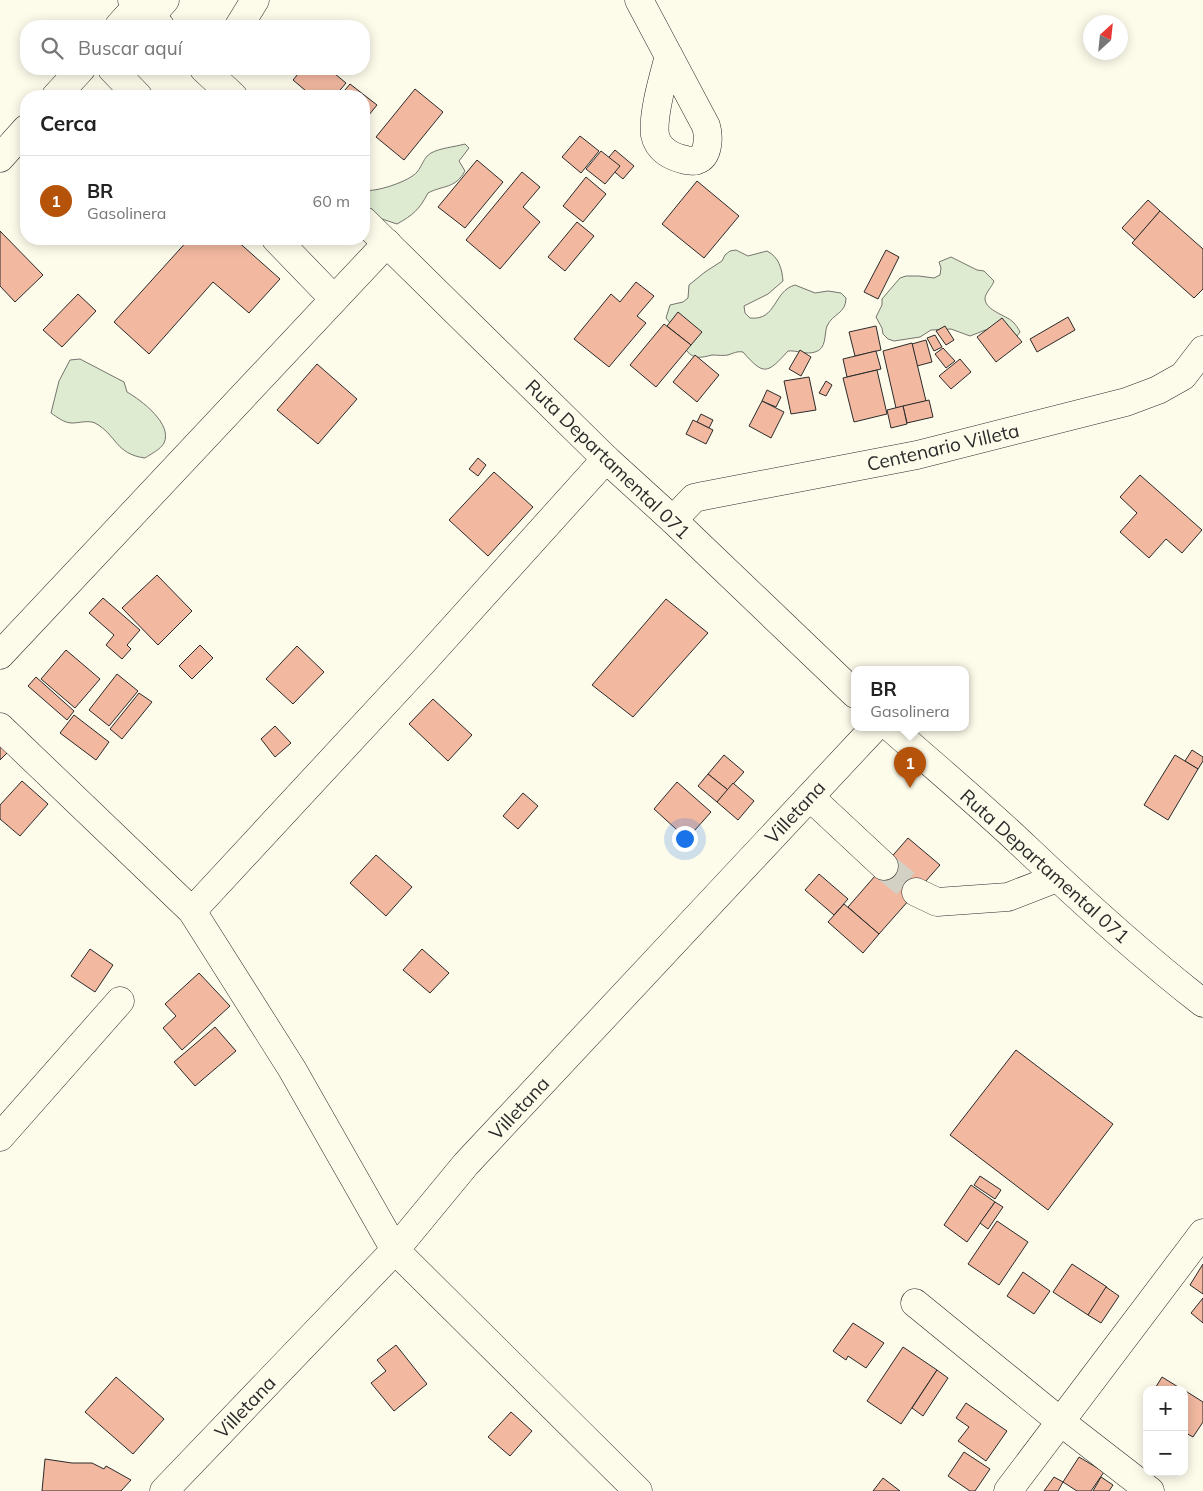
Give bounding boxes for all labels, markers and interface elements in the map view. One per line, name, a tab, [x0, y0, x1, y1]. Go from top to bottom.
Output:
north arrow	[1083, 15, 1128, 60]
search box	[20, 20, 370, 75]
icon: search	[38, 34, 66, 62]
text: Buscar aquí	[78, 36, 182, 60]
text: Cerca	[40, 110, 97, 136]
text: BR	[87, 179, 113, 203]
text: 1	[51, 191, 61, 211]
text: 60 m	[313, 191, 350, 211]
text: Gasolinera	[87, 203, 166, 223]
street label: Ruta Departamental 071	[521, 374, 695, 544]
street label: Centenario Villeta	[864, 418, 1022, 476]
popup	[851, 666, 969, 731]
text: BR	[870, 677, 897, 701]
text: Gasolinera	[870, 701, 950, 721]
pin: 1	[894, 747, 926, 788]
street label: Villetana	[760, 775, 830, 849]
street label: Ruta Departamental 071	[955, 784, 1135, 948]
your location	[672, 826, 698, 852]
street label: Villetana	[484, 1071, 554, 1145]
street label: Villetana	[209, 1371, 281, 1443]
map controls	[1143, 1386, 1188, 1476]
button: +	[1143, 1386, 1188, 1431]
button: −	[1143, 1431, 1188, 1476]

